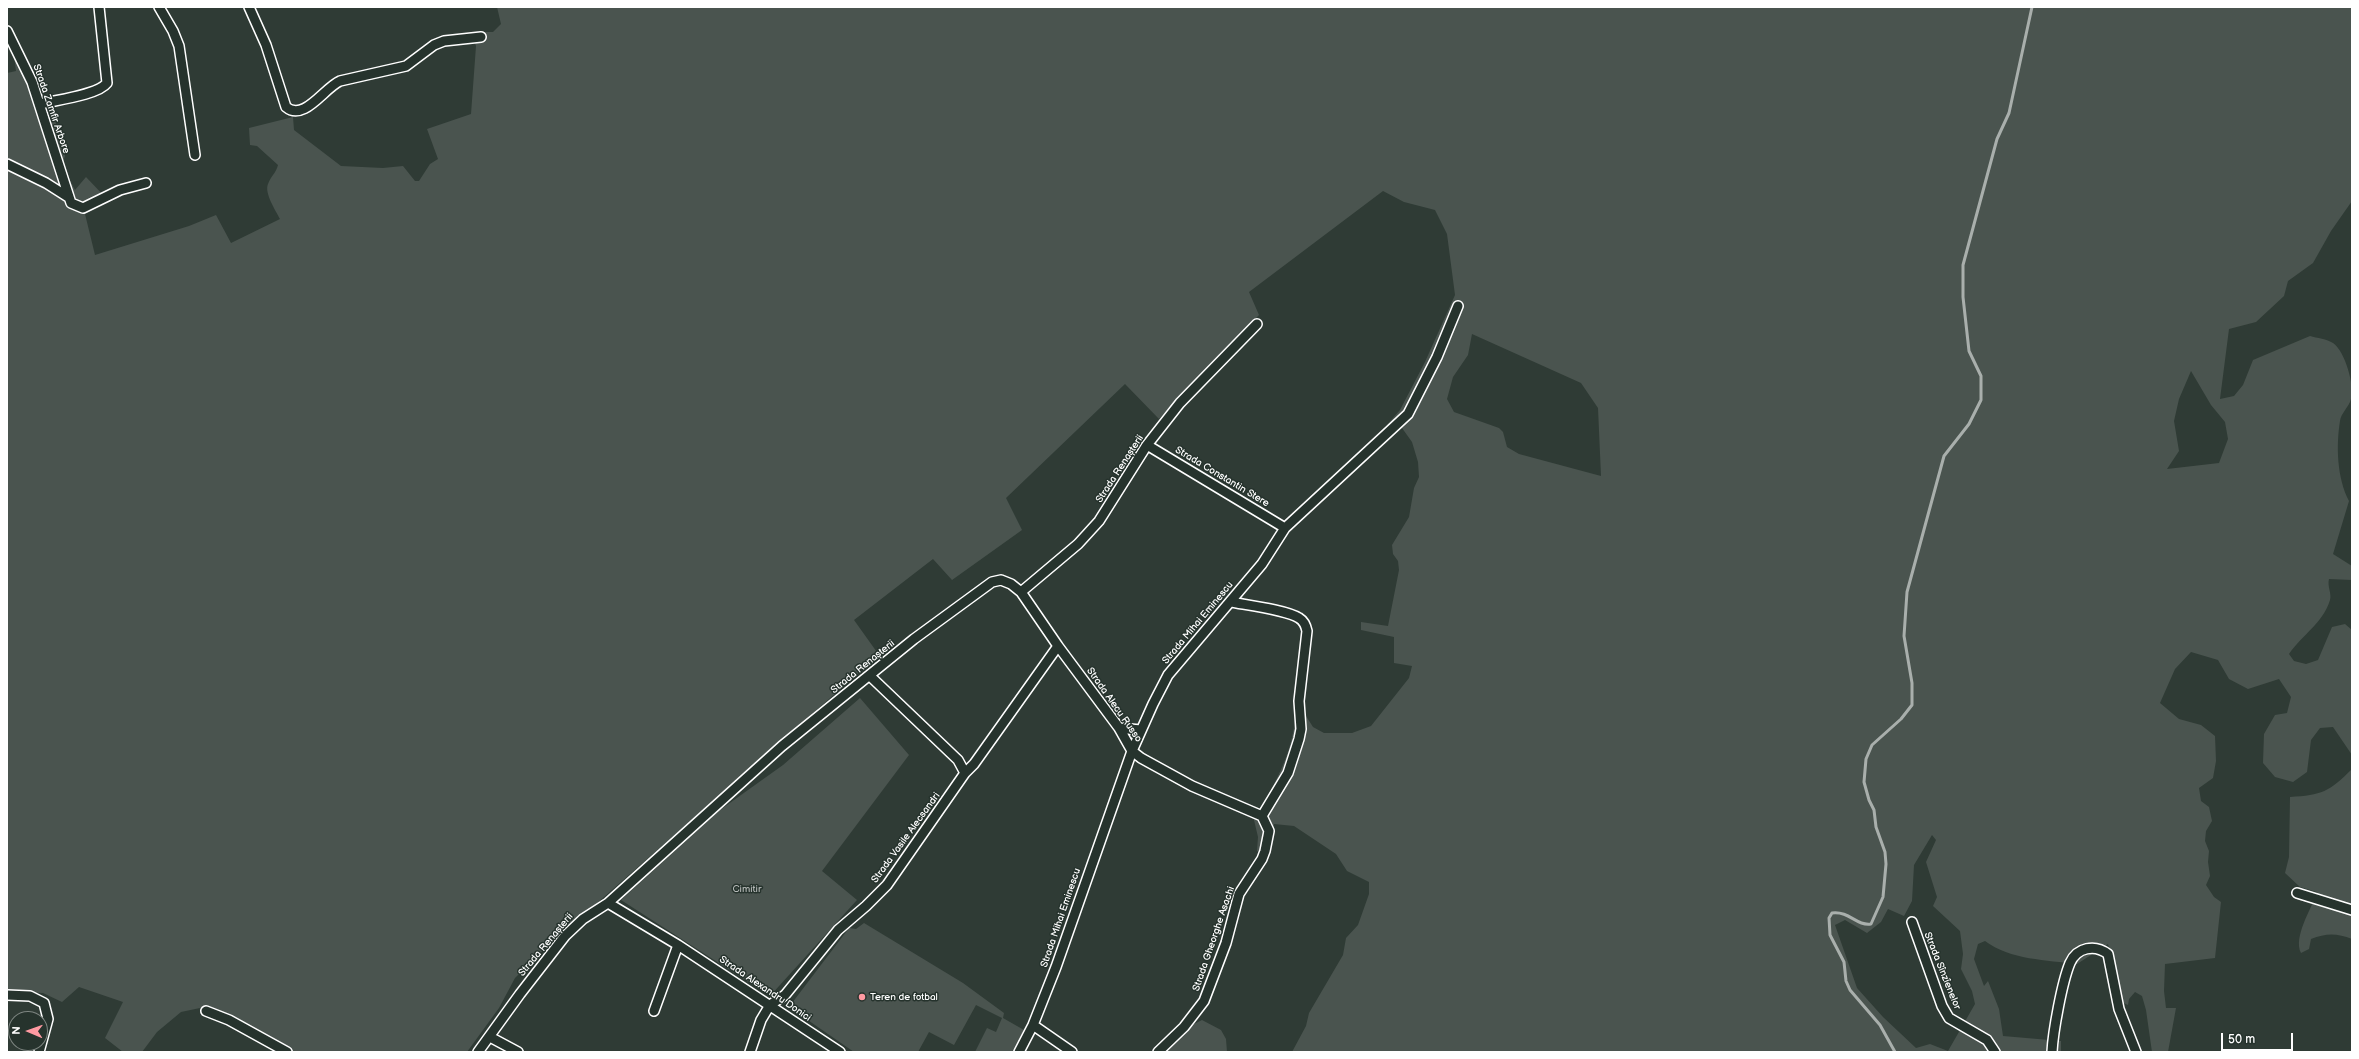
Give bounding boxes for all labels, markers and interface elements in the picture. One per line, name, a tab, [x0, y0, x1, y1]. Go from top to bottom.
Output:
street label: Strada Zamfir Arbore	[30, 63, 72, 155]
street label: Strada Renașterii	[1094, 433, 1146, 505]
street label: Strada Constantin Stere	[1173, 444, 1271, 510]
street label: Strada Mihai Eminescu	[1160, 579, 1236, 667]
street label: Strada Renașterii	[829, 638, 897, 696]
street label: Strada Alecu Russo	[1084, 665, 1144, 745]
street label: Strada Vasile Alecsandri	[869, 790, 943, 886]
street label: Strada Mihai Eminescu	[1038, 867, 1084, 969]
park label: Cimitir	[732, 883, 762, 895]
street label: Strada Gheorghe Asachi	[1190, 885, 1238, 993]
street label: Strada Renașterii	[516, 911, 576, 979]
street label: Strada Sînzîenelor	[1921, 931, 1963, 1011]
street label: Strada Alexandru Donici	[717, 954, 813, 1024]
place label: Teren de fotbal	[870, 991, 938, 1003]
marker: Teren de fotbal	[857, 992, 867, 1002]
north arrow	[8, 1011, 48, 1051]
scale bar	[2223, 1025, 2295, 1051]
text: N	[10, 1026, 23, 1035]
text: 50 m	[2228, 1032, 2255, 1047]

